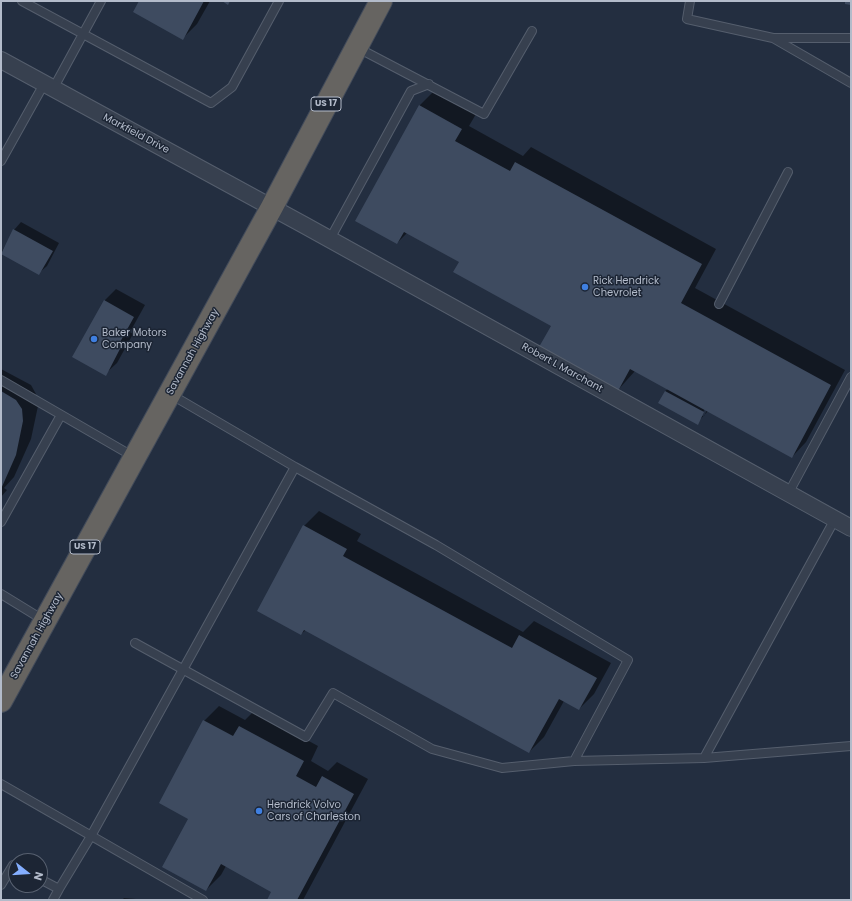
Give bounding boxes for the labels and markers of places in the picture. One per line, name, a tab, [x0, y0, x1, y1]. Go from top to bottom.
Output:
place label: Rick Hendrick Chevrolet	[593, 275, 659, 298]
marker: Rick Hendrick Chevrolet	[580, 282, 590, 292]
place label: Baker Motors Company	[102, 327, 167, 350]
marker: Baker Motors Company	[89, 334, 99, 344]
place label: Hendrick Volvo Cars of Charleston	[267, 799, 360, 822]
marker: Hendrick Volvo Cars of Charleston	[254, 806, 264, 816]

